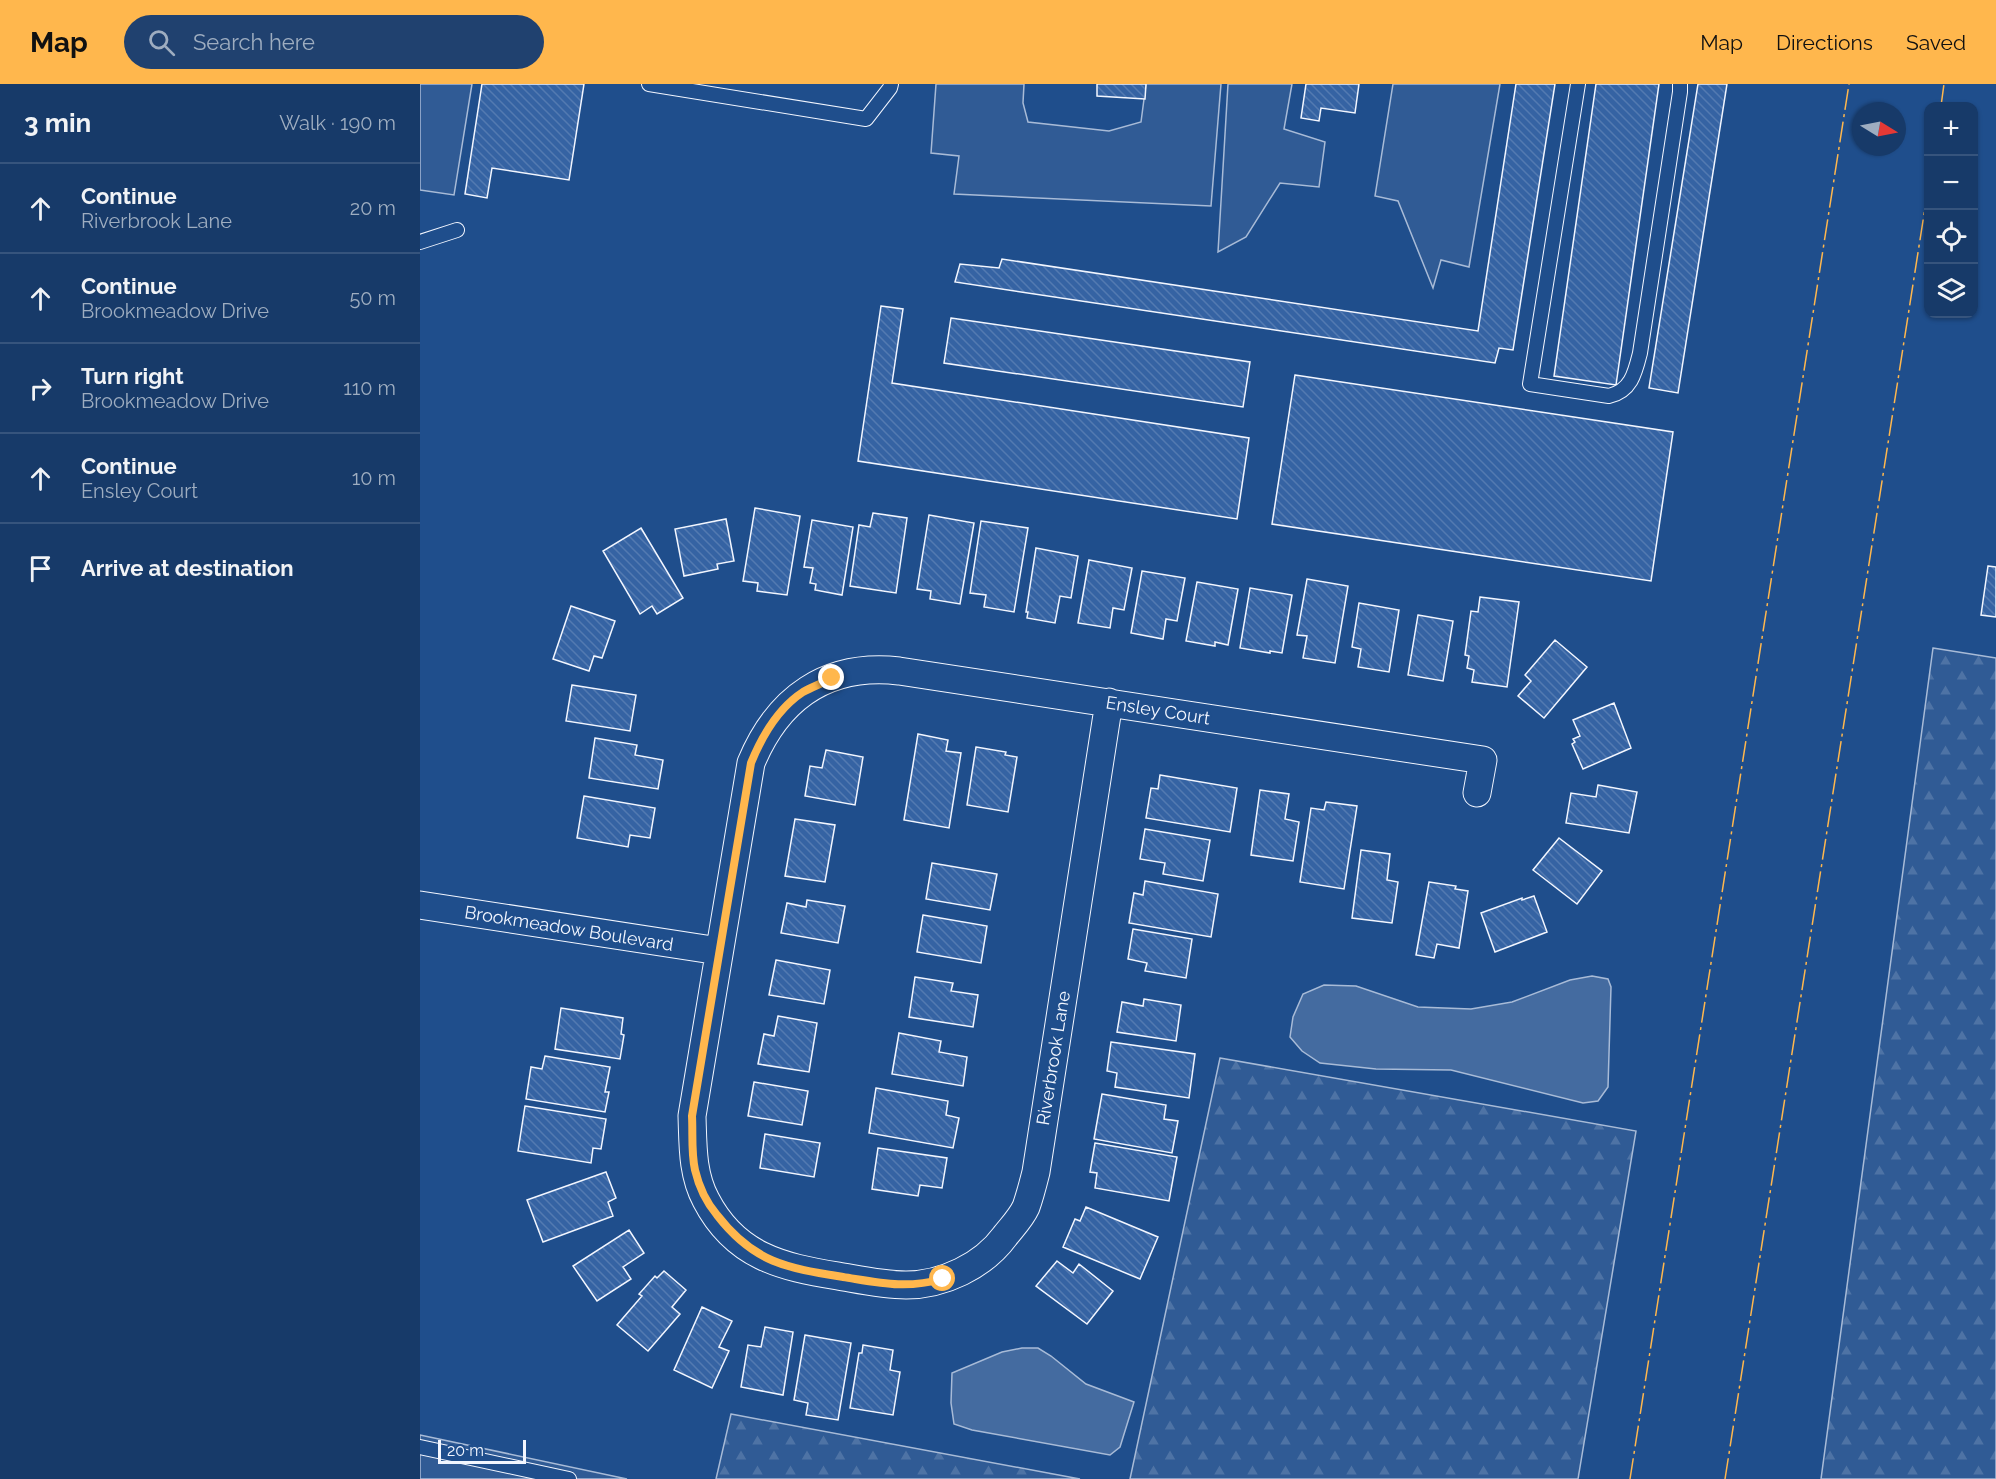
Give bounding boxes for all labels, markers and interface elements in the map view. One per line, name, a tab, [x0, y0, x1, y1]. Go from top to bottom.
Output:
search box	[124, 15, 544, 69]
text: Map	[30, 26, 88, 59]
icon: search	[145, 26, 178, 59]
text: Search here	[193, 29, 315, 55]
text: Map	[1700, 30, 1743, 55]
text: Directions	[1776, 30, 1873, 55]
text: Saved	[1906, 30, 1966, 55]
north arrow	[1852, 102, 1906, 156]
map controls	[1924, 102, 1978, 318]
button: +	[1924, 102, 1978, 156]
text: 3 min	[24, 108, 91, 138]
text: Walk · 190 m	[279, 111, 396, 135]
button: −	[1924, 156, 1978, 210]
text: Continue	[81, 183, 177, 209]
icon: ahead	[24, 192, 57, 225]
text: 20 m	[350, 196, 396, 220]
text: Riverbrook Lane	[81, 209, 232, 233]
button: locate	[1924, 210, 1978, 264]
button: layers	[1924, 264, 1978, 318]
text: Continue	[81, 273, 177, 299]
icon: ahead	[24, 282, 57, 315]
text: 50 m	[349, 286, 396, 310]
text: Brookmeadow Drive	[81, 299, 269, 323]
text: Turn right	[81, 363, 184, 389]
icon: right	[24, 372, 57, 405]
text: 110 m	[343, 376, 396, 400]
text: Brookmeadow Drive	[81, 389, 269, 413]
text: Continue	[81, 453, 177, 479]
icon: ahead	[24, 462, 57, 495]
text: 10 m	[352, 466, 396, 490]
text: Ensley Court	[81, 479, 198, 503]
icon: arrive	[24, 552, 57, 585]
text: Arrive at destination	[81, 555, 294, 581]
route end	[818, 664, 844, 690]
street label: Ensley Court	[1104, 691, 1212, 729]
street label: Brookmeadow Boulevard	[463, 901, 675, 955]
street label: Riverbrook Lane	[1032, 989, 1074, 1127]
route start	[929, 1265, 955, 1291]
scale bar	[438, 1437, 526, 1464]
text: 20 m	[447, 1441, 484, 1460]

